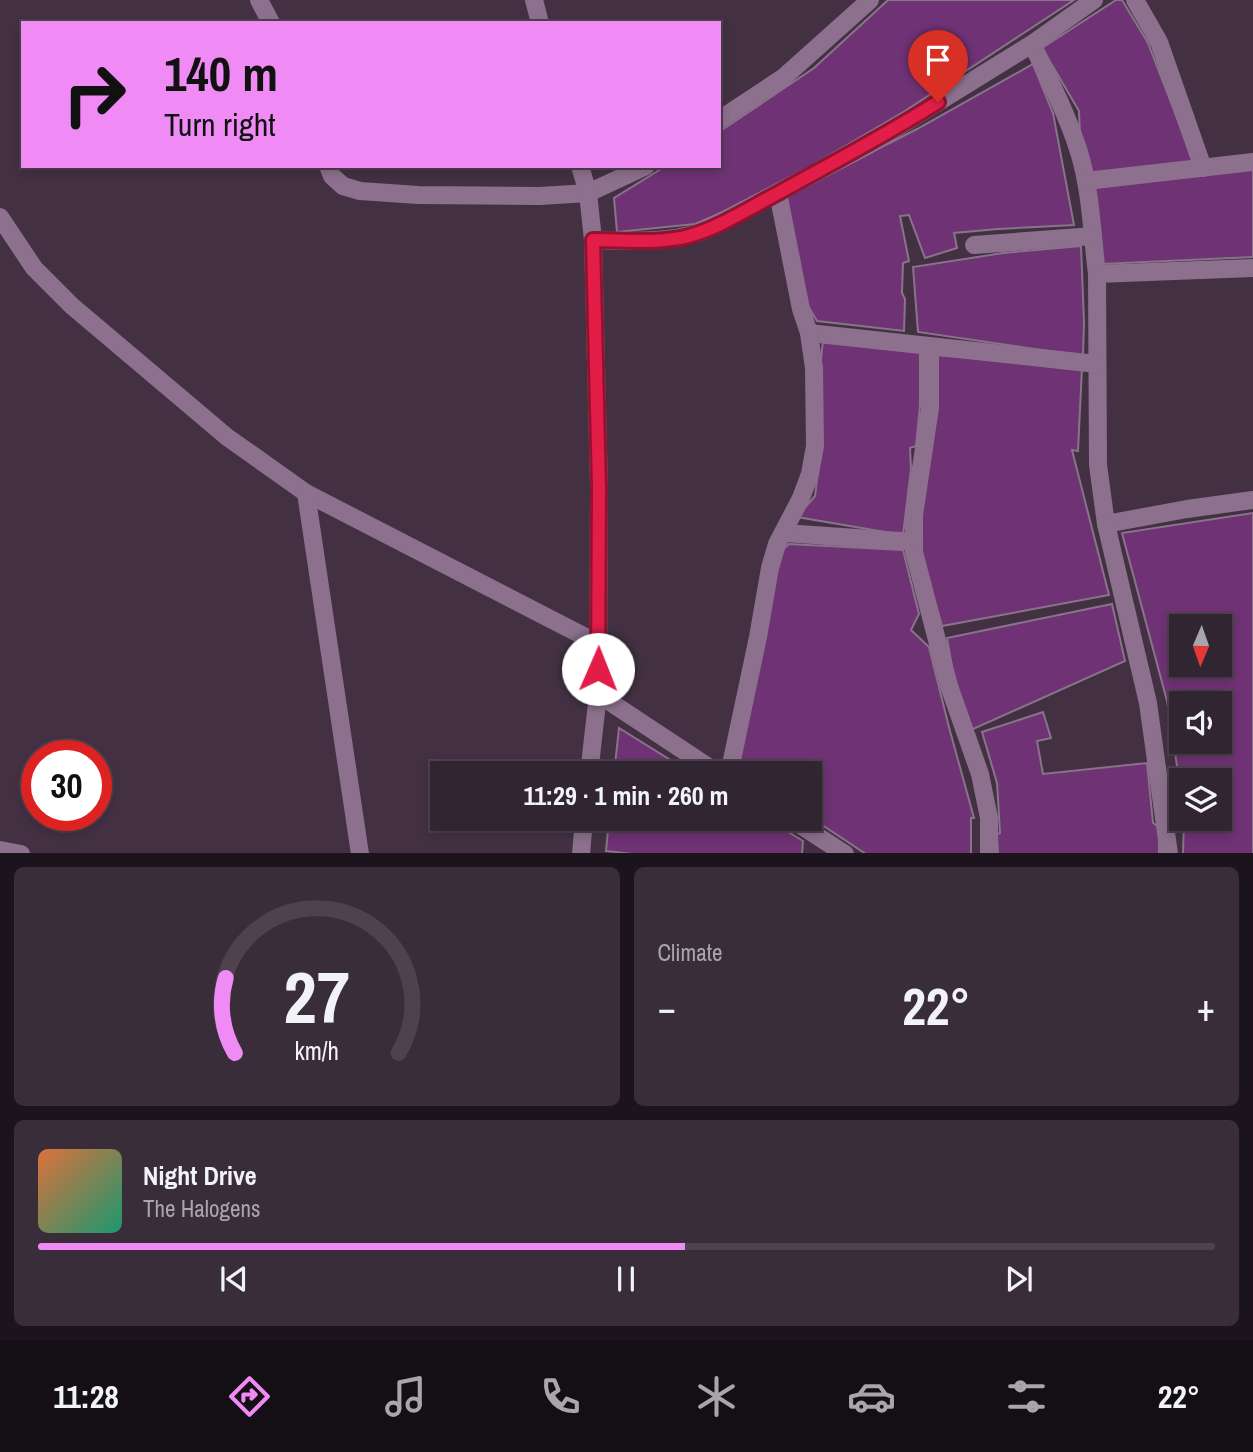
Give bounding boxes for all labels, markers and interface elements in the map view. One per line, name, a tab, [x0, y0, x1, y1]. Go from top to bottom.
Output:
pin	[908, 30, 968, 102]
text: 140 m	[164, 40, 278, 106]
icon: arrive	[919, 41, 957, 79]
icon: right	[49, 49, 140, 140]
text: Turn right	[164, 103, 276, 146]
north arrow	[1169, 614, 1232, 677]
map controls	[1169, 614, 1232, 831]
position arrow	[561, 632, 635, 706]
button: sound	[1169, 691, 1232, 754]
speed limit sign: 30	[21, 740, 112, 831]
button: layers	[1169, 768, 1232, 831]
text: 11:29 · 1 min · 260 m	[523, 778, 729, 813]
text: Climate	[658, 937, 722, 968]
text: 27	[284, 948, 350, 1046]
text: 22°	[902, 971, 970, 1041]
text: −	[658, 982, 676, 1033]
text: +	[1197, 982, 1215, 1033]
text: km/h	[295, 1033, 339, 1067]
text: Night Drive	[143, 1158, 257, 1193]
text: The Halogens	[143, 1193, 260, 1224]
icon: previous	[215, 1260, 253, 1298]
icon: pause	[607, 1260, 645, 1298]
icon: next	[1000, 1260, 1038, 1298]
icon: directions	[225, 1372, 274, 1421]
icon: music	[381, 1372, 430, 1421]
icon: phone	[536, 1372, 585, 1421]
icon: climate	[692, 1372, 741, 1421]
icon: car	[847, 1372, 896, 1421]
icon: filters	[1002, 1372, 1051, 1421]
text: 11:28	[53, 1375, 119, 1418]
text: 22°	[1158, 1375, 1200, 1418]

